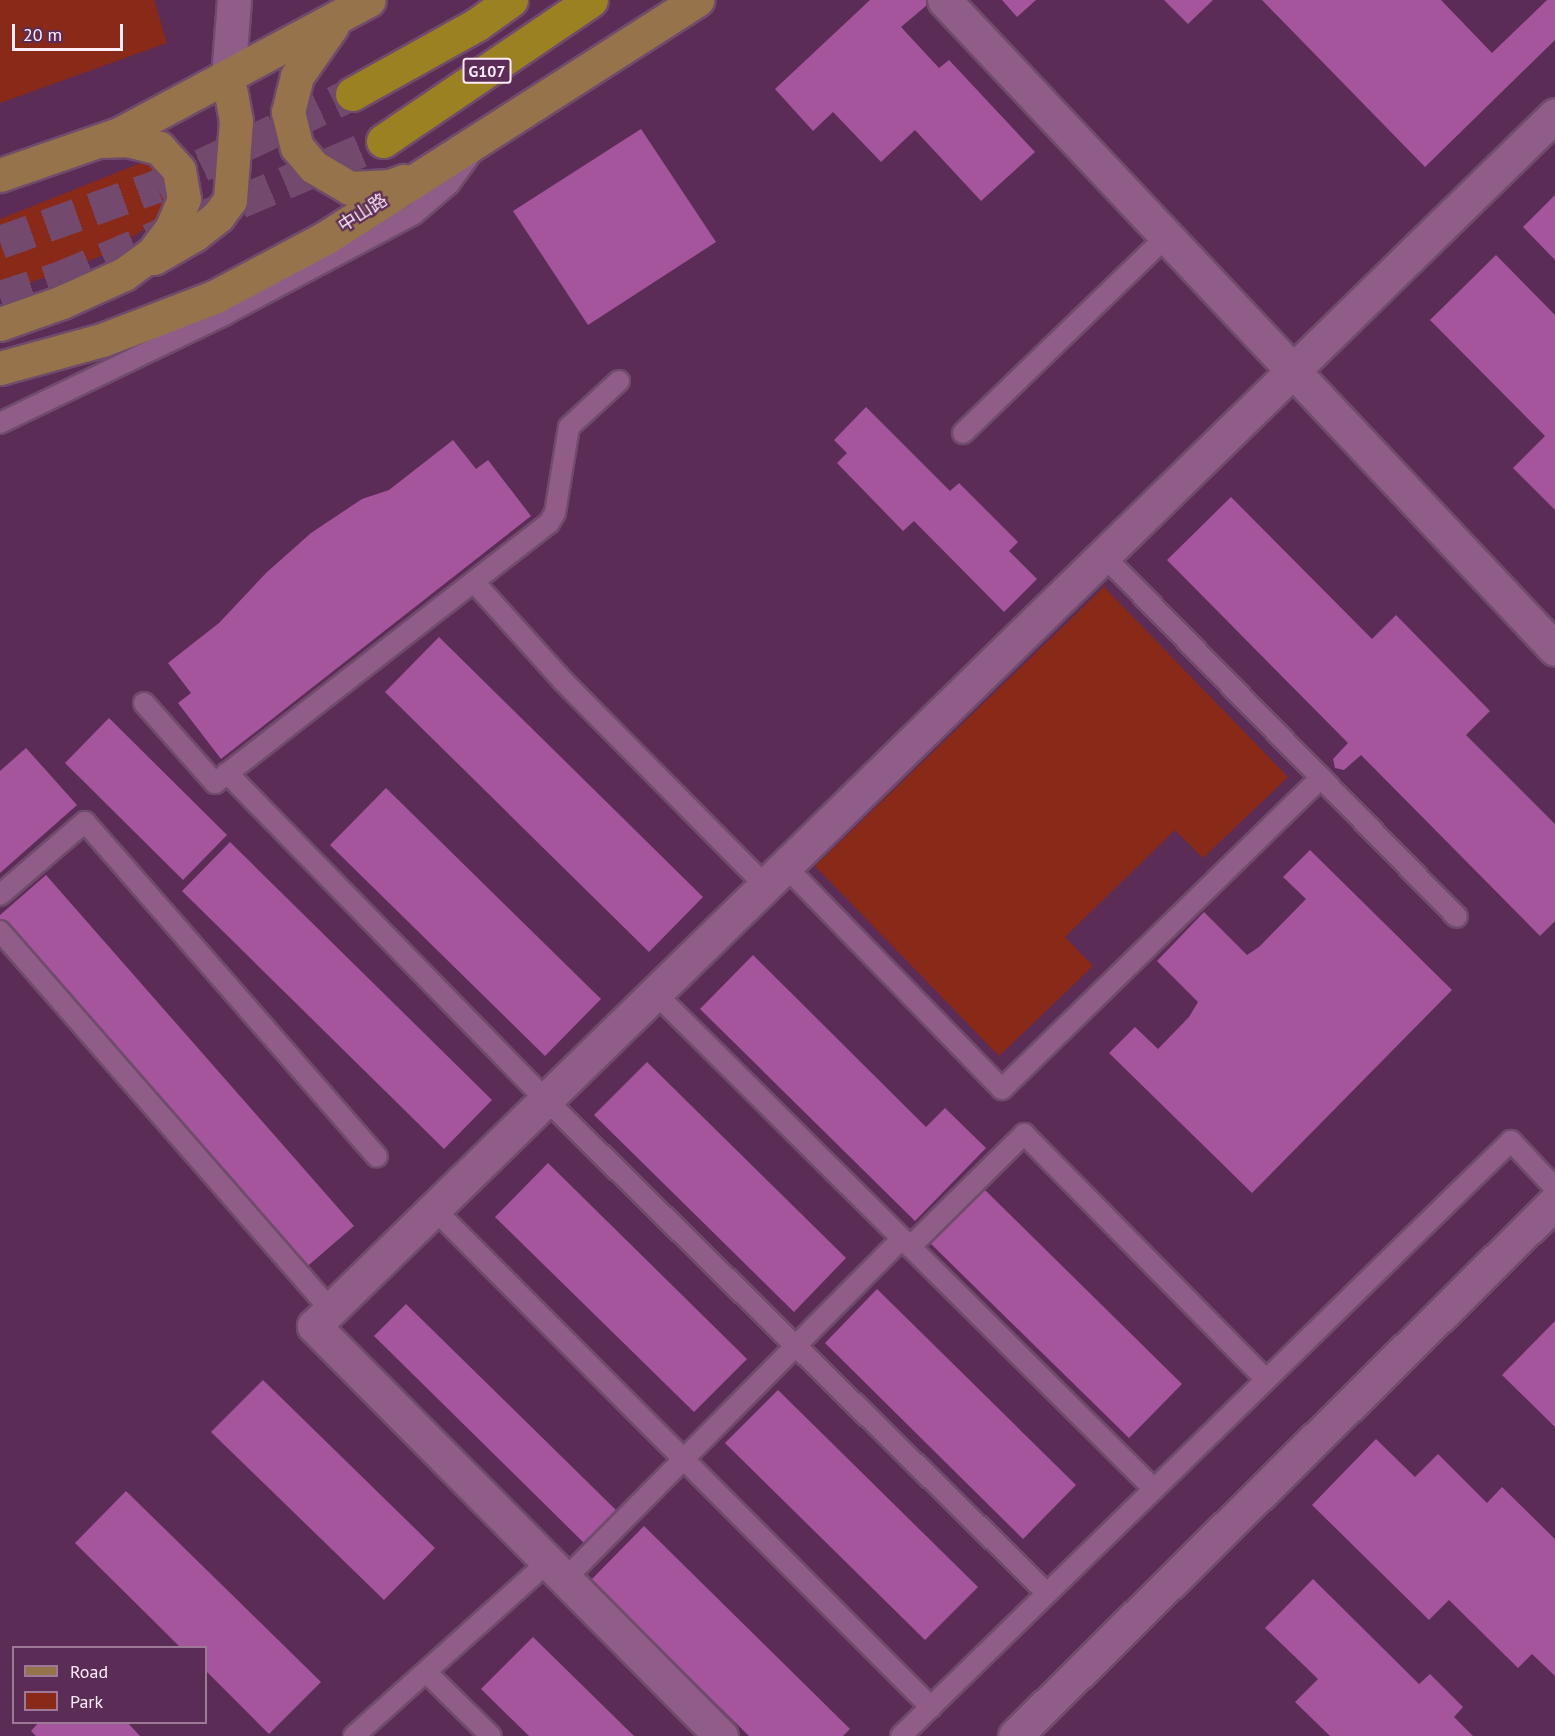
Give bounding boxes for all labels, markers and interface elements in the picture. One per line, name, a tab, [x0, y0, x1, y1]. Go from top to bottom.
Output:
scale bar	[15, 12, 126, 50]
text: 20 m	[23, 23, 62, 46]
road number: G107	[462, 58, 512, 84]
street label: 中山路	[334, 189, 392, 237]
legend	[12, 1646, 207, 1724]
text: Road	[70, 1660, 108, 1683]
text: Park	[70, 1690, 103, 1713]

